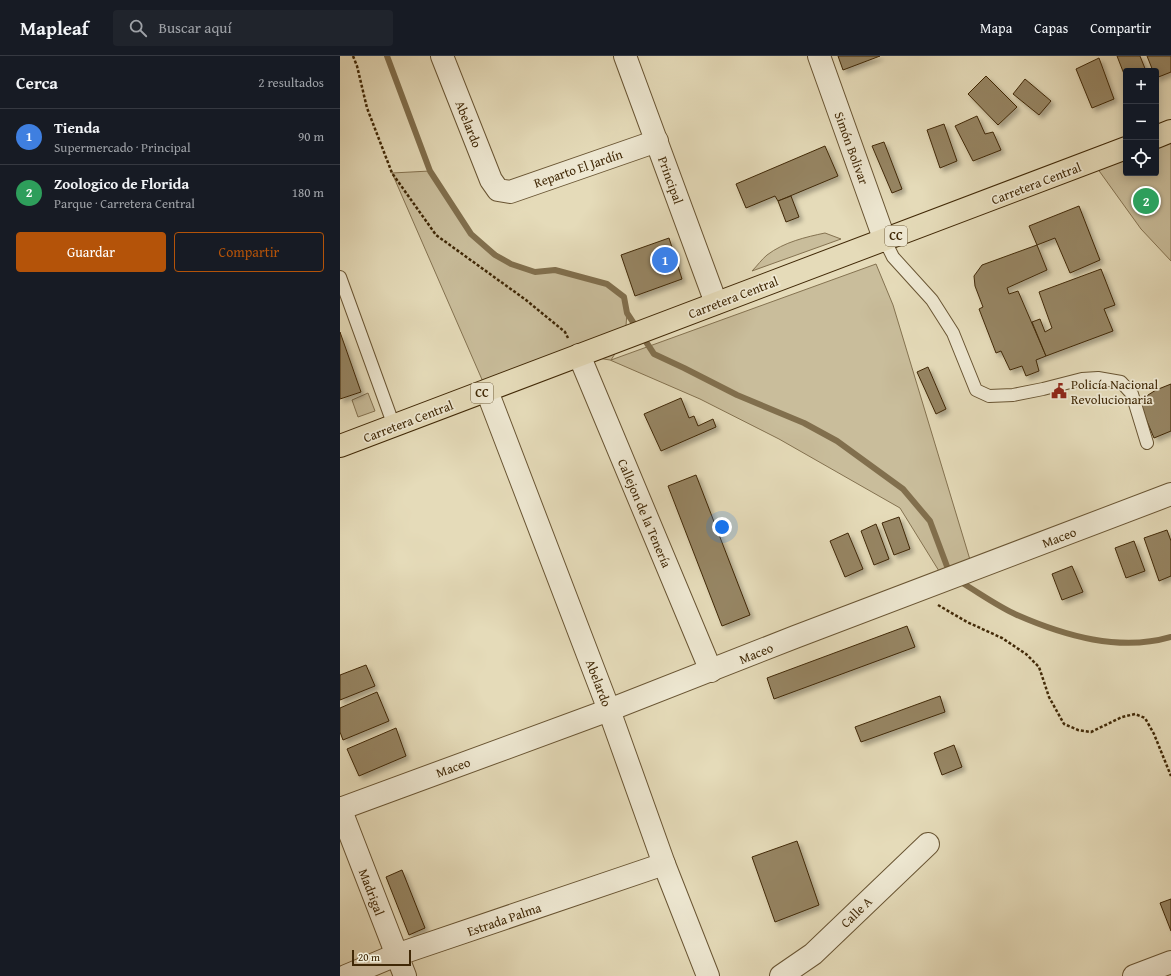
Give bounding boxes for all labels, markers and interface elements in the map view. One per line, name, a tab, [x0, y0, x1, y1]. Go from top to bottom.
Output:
search box	[113, 10, 393, 46]
text: Mapleaf	[20, 14, 89, 42]
icon: search	[127, 17, 149, 39]
text: Buscar aquí	[159, 17, 232, 38]
text: Mapa	[980, 18, 1012, 38]
text: Capas	[1034, 18, 1068, 38]
text: Compartir	[1090, 18, 1151, 38]
map controls	[1123, 68, 1159, 176]
button: +	[1123, 68, 1159, 104]
text: Cerca	[16, 70, 58, 95]
text: 2 resultados	[258, 73, 324, 92]
street label: Abelardo	[450, 98, 487, 151]
button: −	[1123, 104, 1159, 140]
street label: Simón Bolivar	[830, 109, 874, 188]
text: Tienda	[54, 117, 100, 138]
text: 1	[26, 127, 32, 146]
text: 90 m	[298, 127, 324, 146]
text: Supermercado · Principal	[54, 138, 191, 157]
button: locate	[1123, 140, 1159, 176]
street label: Reparto El Jardín	[531, 144, 626, 193]
street label: Principal	[653, 154, 688, 207]
street label: Carretera Central	[989, 157, 1084, 209]
text: Zoologico de Florida	[54, 173, 189, 194]
text: 2	[26, 183, 32, 202]
text: 180 m	[292, 183, 324, 202]
pin: 2	[1133, 186, 1159, 216]
text: Parque · Carretera Central	[54, 194, 195, 213]
road number: CC	[885, 226, 907, 246]
button: Guardar	[16, 232, 166, 272]
button: Compartir	[174, 232, 324, 272]
pin: 1	[652, 245, 678, 275]
street label: Carretera Central	[686, 271, 781, 323]
place label: Policía Nacional Revolucionaria	[1071, 375, 1158, 409]
public building icon: Policía Nacional Revolucionaria	[1050, 382, 1068, 400]
road number: CC	[471, 383, 493, 403]
street label: Carretera Central	[361, 395, 456, 447]
street label: Callejon de la Tenería	[613, 456, 676, 571]
your location	[712, 517, 732, 537]
street label: Maceo	[1039, 522, 1079, 553]
street label: Maceo	[736, 638, 776, 669]
street label: Abelardo	[581, 657, 616, 710]
street label: Maceo	[433, 752, 473, 782]
street label: Madrigal	[354, 866, 389, 919]
street label: Calle A	[836, 892, 876, 932]
street label: Estrada Palma	[465, 898, 545, 941]
scale bar	[352, 948, 411, 967]
text: 20 m	[358, 949, 380, 965]

